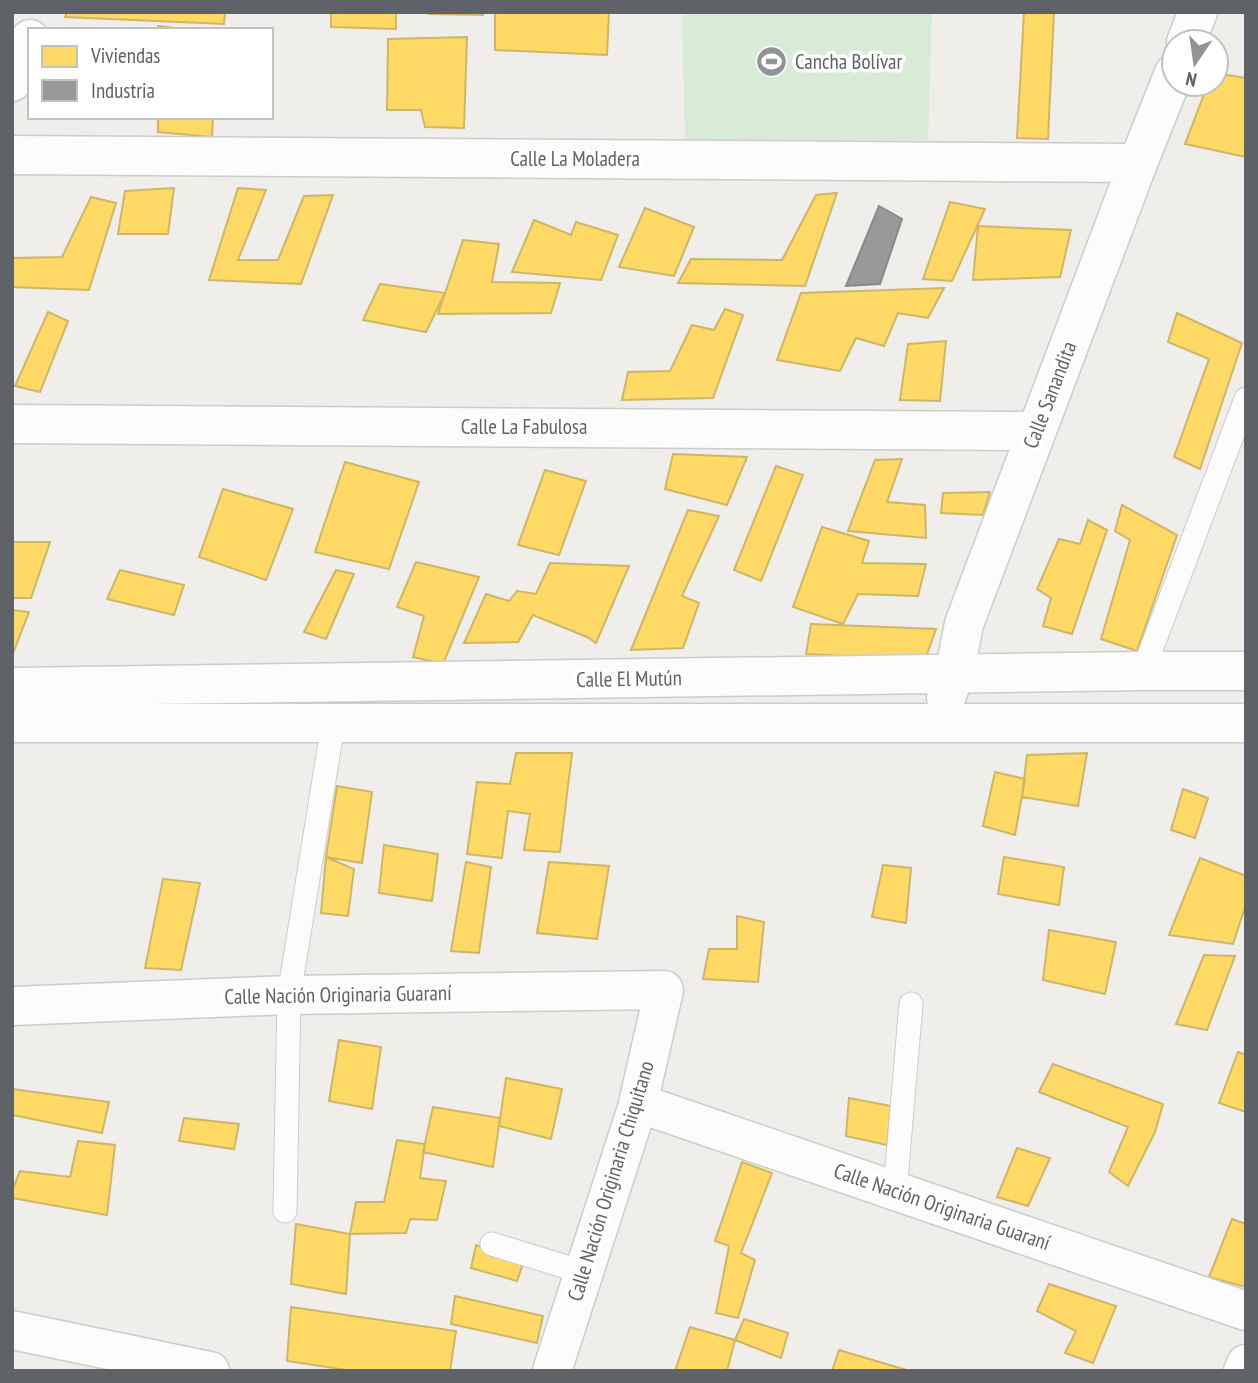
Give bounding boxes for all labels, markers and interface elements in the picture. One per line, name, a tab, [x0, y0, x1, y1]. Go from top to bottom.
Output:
legend	[28, 28, 273, 119]
north arrow	[1160, 28, 1230, 98]
text: Viviendas	[90, 42, 160, 69]
sports icon: Cancha Bolívar	[755, 45, 789, 79]
place label: Cancha Bolívar	[795, 48, 902, 75]
text: N	[1183, 67, 1199, 92]
text: Industria	[91, 77, 155, 104]
street label: Calle La Moladera	[510, 145, 640, 172]
street label: Calle Sanandita	[1017, 337, 1082, 452]
street label: Calle La Fabulosa	[461, 413, 587, 440]
street label: Calle El Mutún	[576, 664, 682, 693]
street label: Calle Nación Originaria Guaraní	[224, 979, 452, 1010]
street label: Calle Nación Originaria Chiquitano	[561, 1057, 660, 1304]
street label: Calle Nación Originaria Guaraní	[830, 1157, 1054, 1256]

